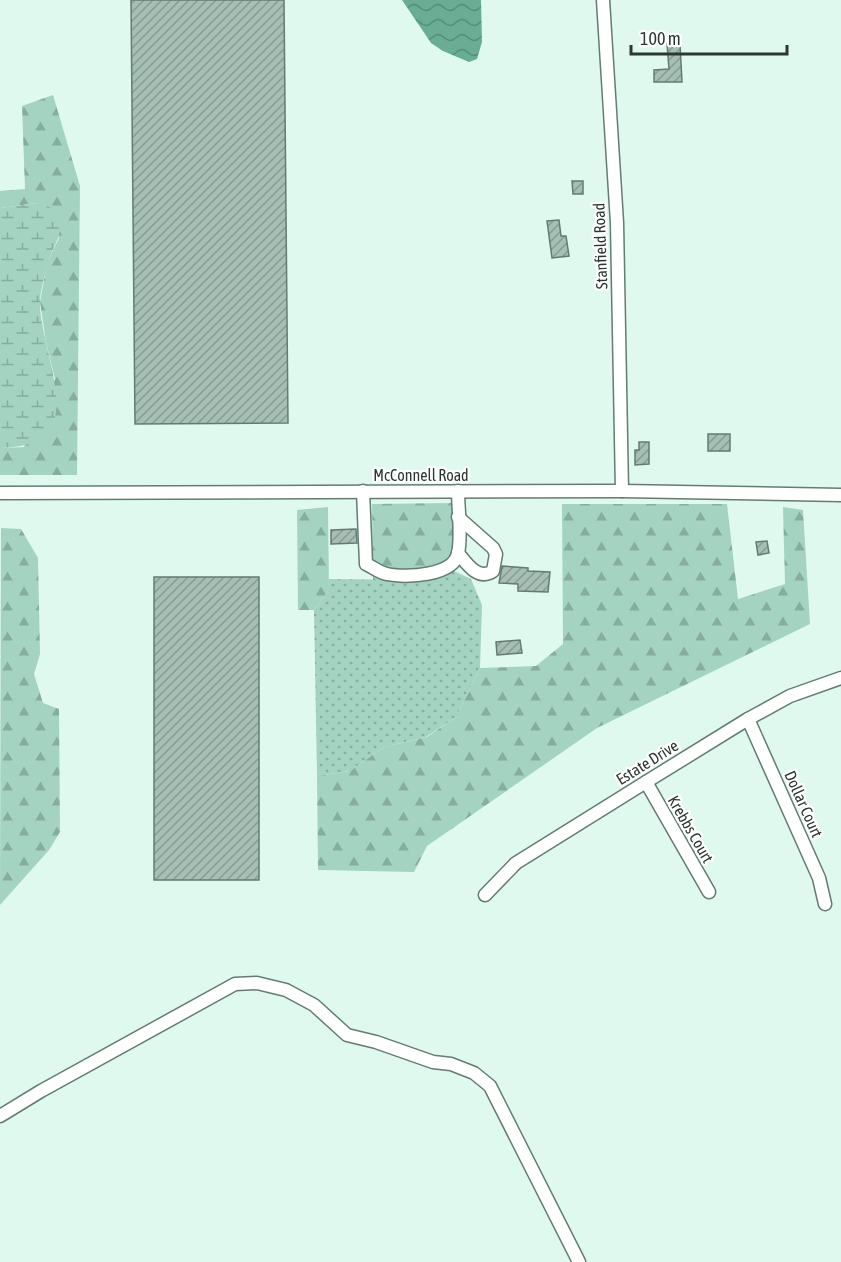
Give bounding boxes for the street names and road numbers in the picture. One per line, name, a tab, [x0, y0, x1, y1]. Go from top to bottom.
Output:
street label: Stanfield Road	[589, 203, 611, 289]
street label: McConnell Road	[373, 466, 469, 484]
street label: Estate Drive	[613, 736, 681, 788]
street label: Dollar Court	[781, 768, 827, 840]
street label: Krebbs Court	[665, 792, 718, 866]

